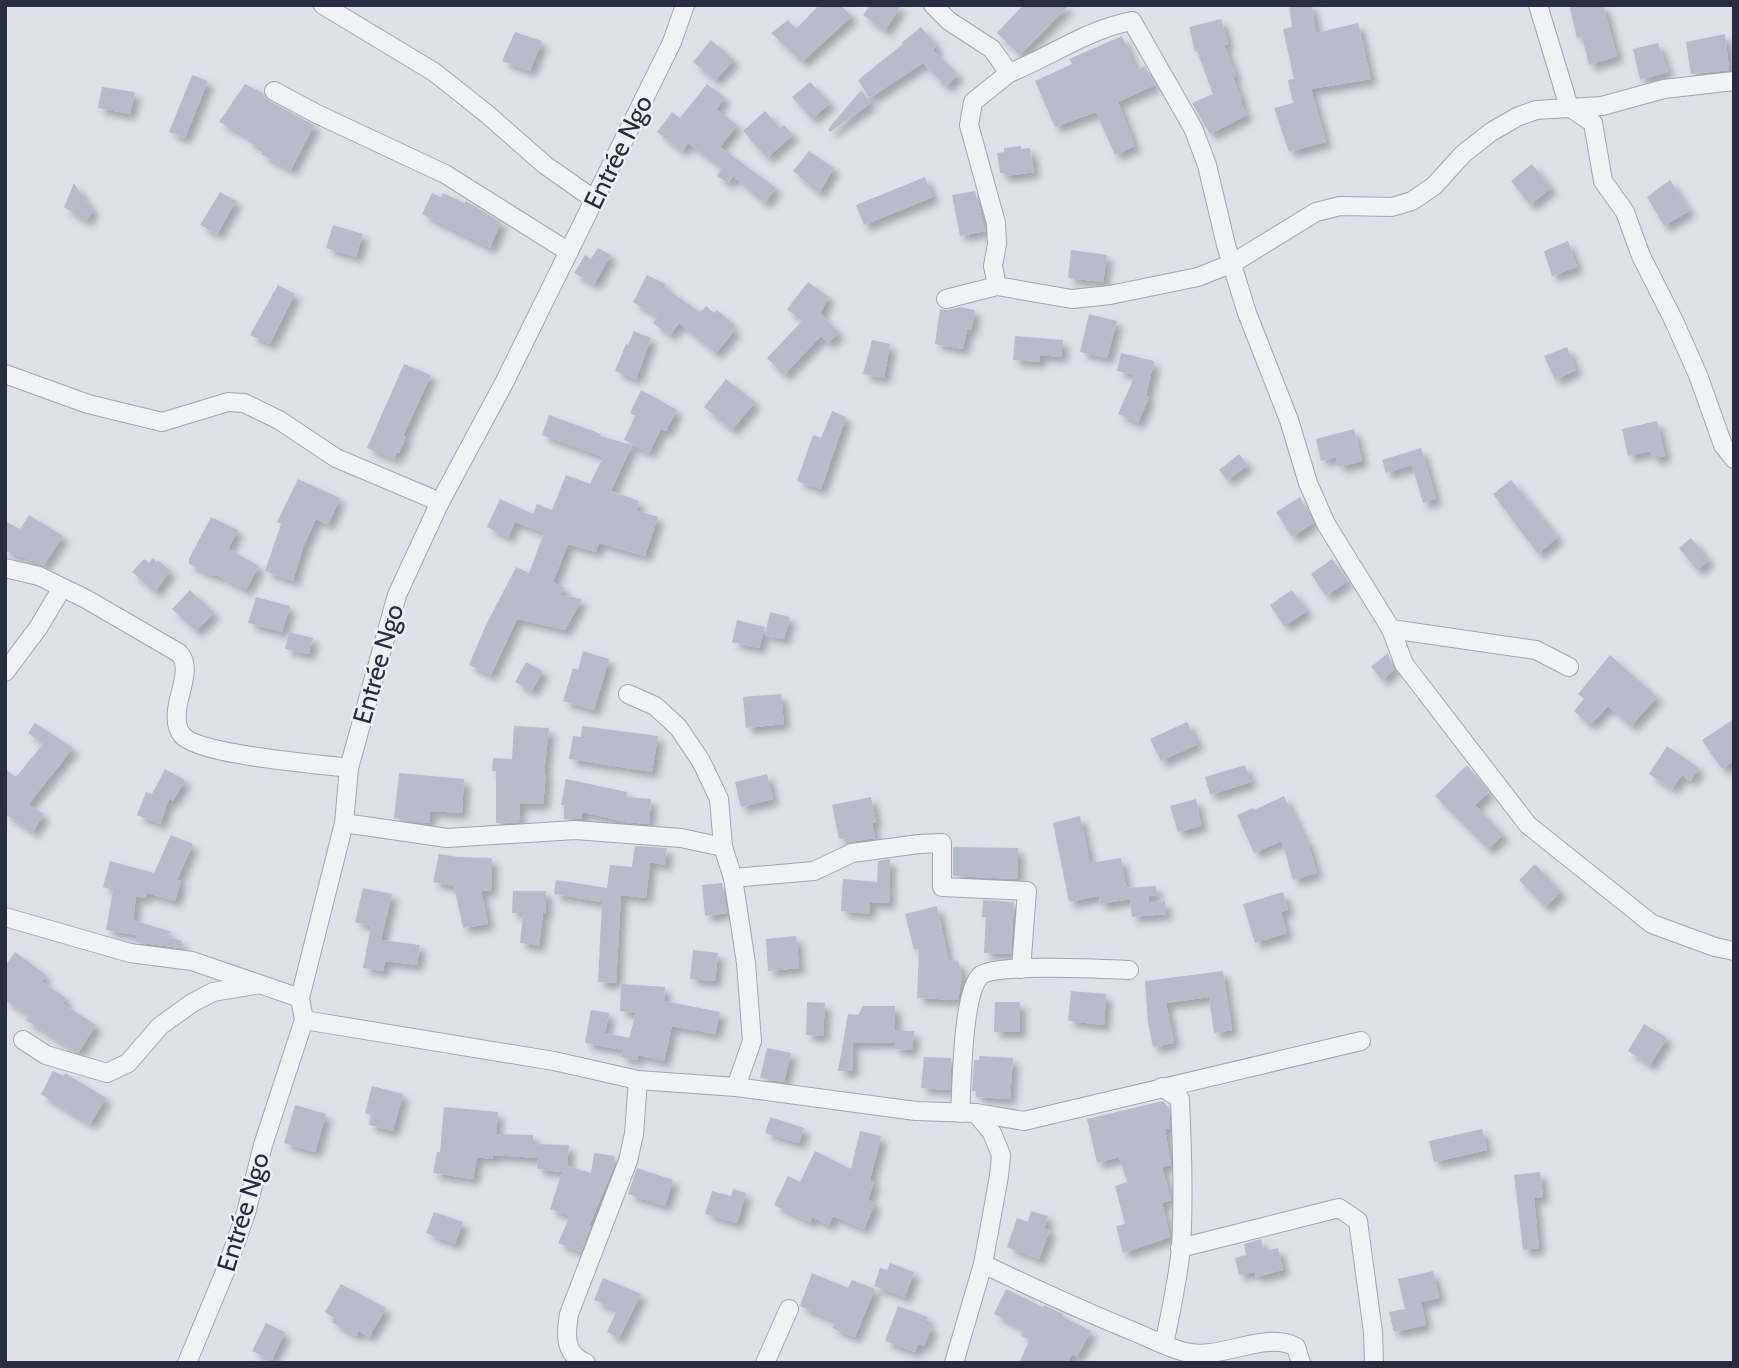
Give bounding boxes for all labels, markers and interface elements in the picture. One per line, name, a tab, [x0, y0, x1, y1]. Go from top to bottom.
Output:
street label: Entrée Ngo	[577, 90, 659, 214]
street label: Entrée Ngo	[346, 601, 410, 727]
street label: Entrée Ngo	[210, 1149, 276, 1275]

